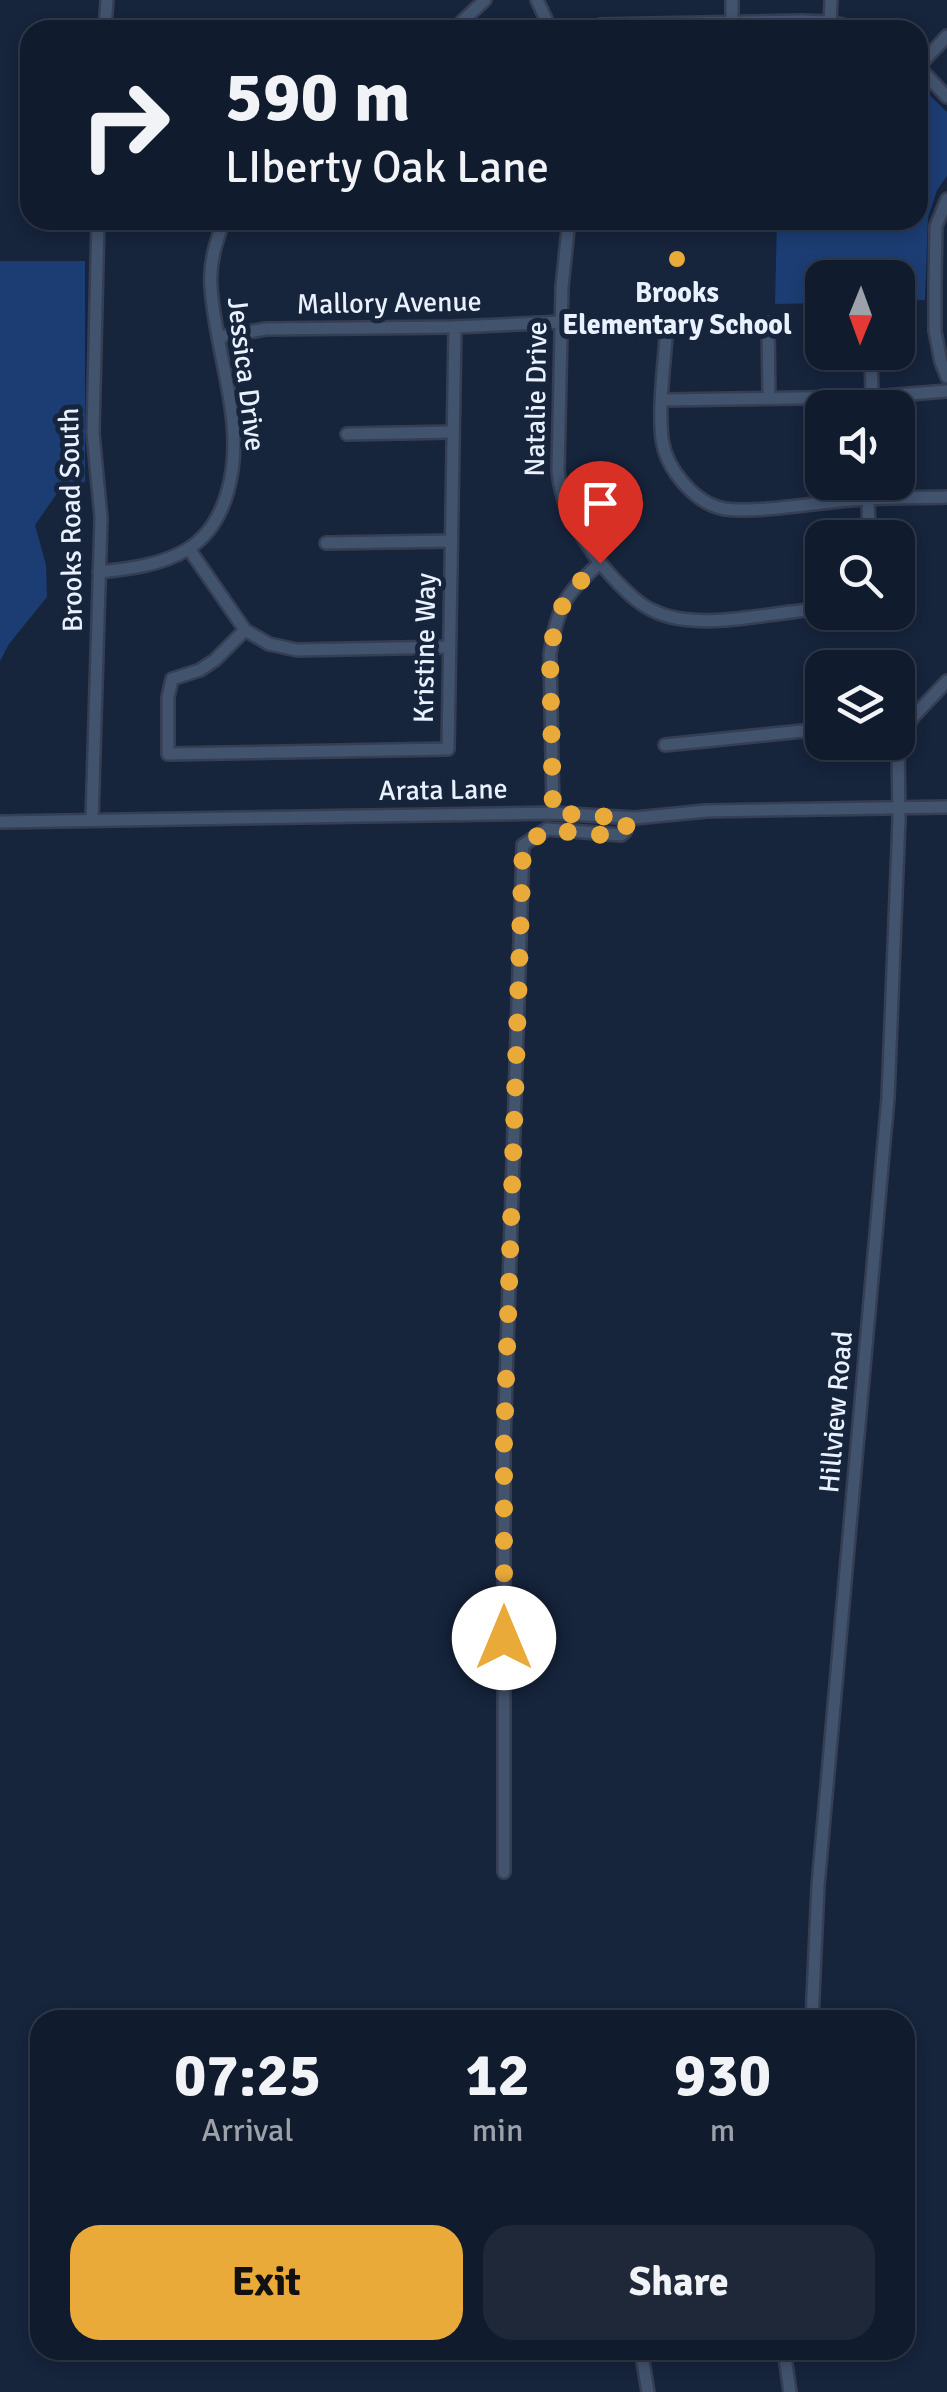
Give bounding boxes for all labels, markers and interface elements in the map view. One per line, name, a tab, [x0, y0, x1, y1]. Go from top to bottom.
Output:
text: 590 m	[225, 54, 410, 140]
icon: right	[60, 60, 190, 190]
text: LIberty Oak Lane	[225, 140, 549, 195]
marker: Brooks Elementary School	[666, 248, 688, 270]
north arrow	[805, 260, 915, 370]
map controls	[805, 260, 915, 760]
place label: Brooks Elementary School	[562, 276, 792, 342]
street label: Mallory Avenue	[296, 284, 482, 322]
street label: Jessica Drive	[220, 295, 272, 453]
street label: Natalie Drive	[518, 321, 554, 477]
button: sound	[805, 390, 915, 500]
street label: Brooks Road South	[52, 407, 90, 632]
pin	[558, 461, 643, 564]
icon: arrive	[573, 476, 628, 531]
button: search	[805, 520, 915, 630]
street label: Kristine Way	[407, 573, 443, 723]
button: layers	[805, 650, 915, 760]
street label: Arata Lane	[378, 772, 508, 808]
street label: Hillview Road	[812, 1330, 860, 1494]
position arrow	[452, 1586, 556, 1690]
text: 07:25	[174, 2039, 321, 2113]
text: 12	[465, 2039, 530, 2113]
text: 930	[674, 2039, 771, 2113]
text: Arrival	[201, 2111, 294, 2150]
text: min	[472, 2111, 523, 2150]
text: m	[710, 2111, 735, 2150]
button: Exit	[70, 2225, 463, 2340]
button: Share	[483, 2225, 875, 2340]

